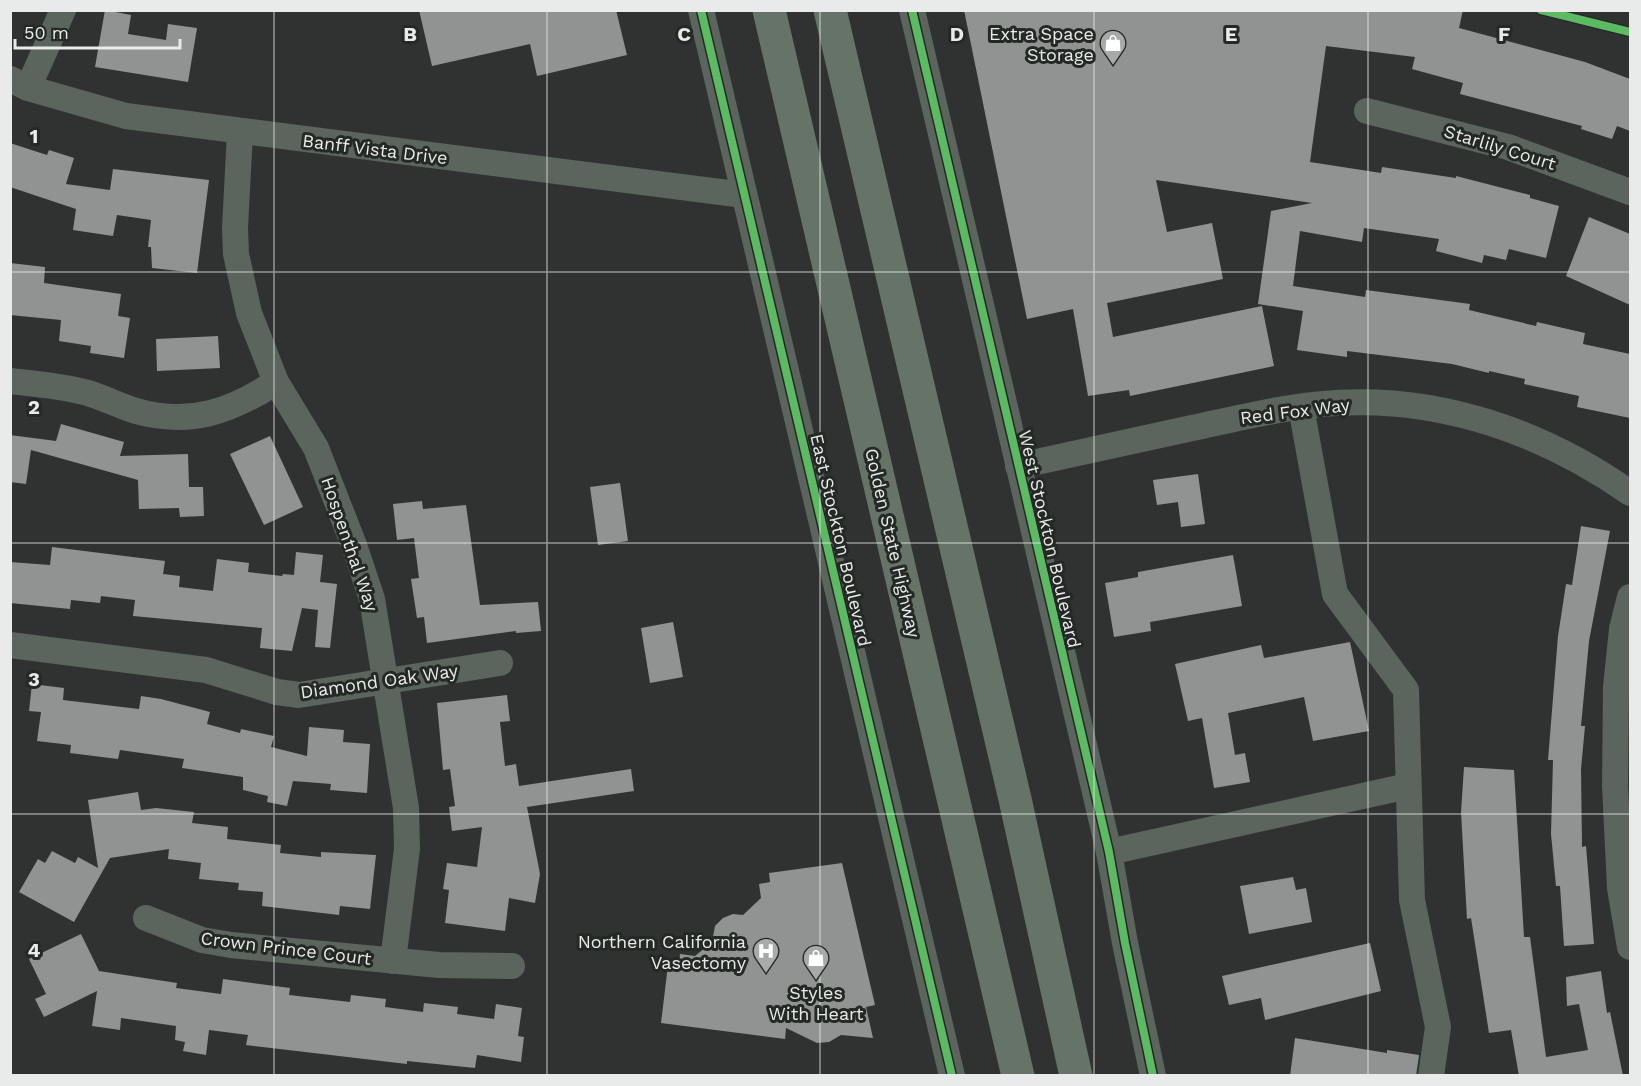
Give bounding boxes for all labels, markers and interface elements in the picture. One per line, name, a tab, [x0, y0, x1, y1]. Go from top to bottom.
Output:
scale bar	[15, 12, 180, 50]
text: 50 m	[24, 22, 69, 43]
text: B	[403, 22, 417, 46]
text: C	[677, 22, 691, 46]
text: D	[950, 22, 964, 46]
text: E	[1225, 22, 1237, 46]
text: F	[1498, 22, 1510, 46]
place label: Extra Space Storage	[989, 23, 1094, 65]
shop icon: Extra Space Storage	[1098, 28, 1128, 66]
street label: Starlily Court	[1442, 120, 1559, 174]
text: 1	[30, 124, 38, 148]
street label: Banff Vista Drive	[301, 130, 449, 168]
street label: Red Fox Way	[1239, 394, 1352, 428]
text: 2	[28, 395, 40, 419]
street label: West Stockton Boulevard	[1015, 428, 1085, 650]
street label: East Stockton Boulevard	[806, 432, 876, 648]
street label: Golden State Highway	[861, 446, 925, 640]
street label: Hospenthal Way	[317, 474, 383, 615]
street label: Diamond Oak Way	[299, 659, 460, 702]
text: 3	[28, 667, 40, 691]
street label: Crown Prince Court	[200, 927, 373, 969]
place label: Northern California Vasectomy	[578, 931, 747, 973]
hospital icon: Northern California Vasectomy	[751, 936, 781, 974]
text: 4	[28, 938, 41, 962]
shop icon: Styles With Heart	[801, 943, 831, 981]
place label: Styles With Heart	[769, 982, 864, 1024]

